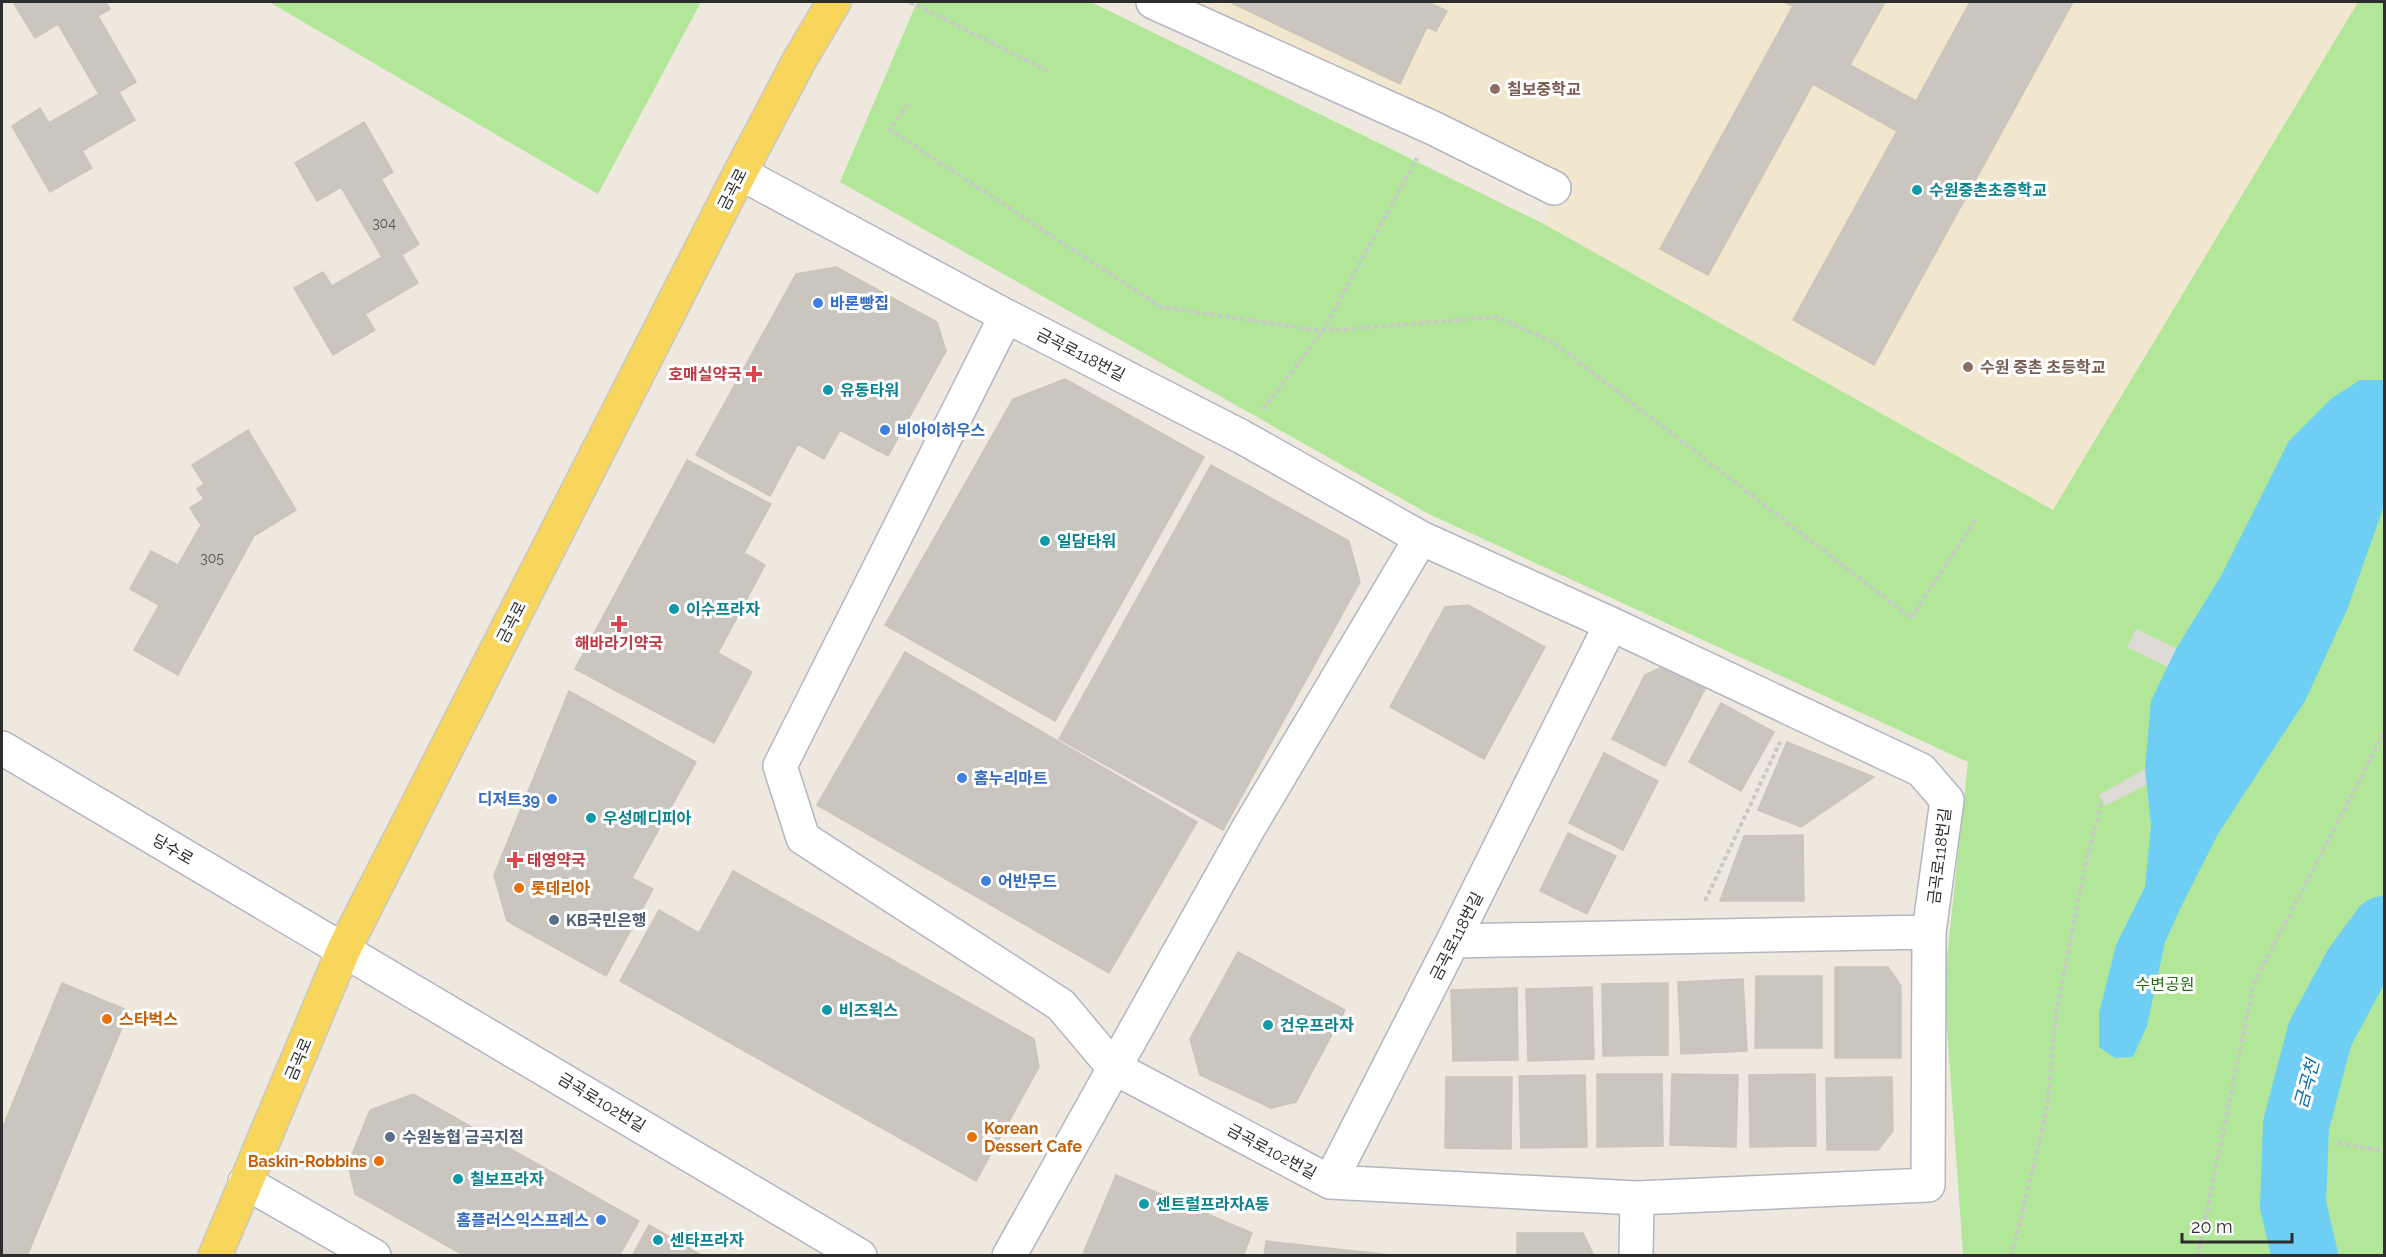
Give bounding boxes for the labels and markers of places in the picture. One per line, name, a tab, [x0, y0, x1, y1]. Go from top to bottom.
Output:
place label: 칠보중학교	[1507, 80, 1581, 99]
marker: 칠보중학교	[1488, 82, 1502, 96]
place label: 수원중촌초증학교	[1929, 181, 2047, 200]
marker: 수원중촌초증학교	[1910, 183, 1924, 197]
place label: 바론빵집	[830, 294, 889, 313]
marker: 바론빵집	[811, 296, 825, 310]
place label: 수원 중촌 초등학교	[1980, 358, 2106, 377]
marker: 수원 중촌 초등학교	[1961, 360, 1975, 374]
place label: 호매실약국	[668, 365, 742, 384]
marker: 호매실약국	[747, 367, 761, 381]
place label: 유동타워	[840, 381, 899, 400]
marker: 유동타워	[821, 383, 835, 397]
place label: 비아이하우스	[897, 421, 986, 440]
marker: 비아이하우스	[878, 423, 892, 437]
place label: 일담타워	[1057, 532, 1116, 551]
marker: 일담타워	[1038, 534, 1052, 548]
place label: 이수프라자	[686, 600, 760, 619]
marker: 이수프라자	[667, 602, 681, 616]
marker: 해바라기약국	[612, 617, 626, 631]
place label: 해바라기약국	[575, 634, 663, 653]
place label: 홈누리마트	[974, 769, 1048, 788]
marker: 홈누리마트	[955, 771, 969, 785]
place label: 디저트39	[477, 790, 540, 809]
marker: 디저트39	[545, 792, 559, 806]
place label: 우성메디피아	[603, 809, 692, 828]
marker: 우성메디피아	[584, 811, 598, 825]
place label: 태영약국	[527, 851, 586, 870]
marker: 태영약국	[508, 853, 522, 867]
place label: 어반무드	[998, 872, 1057, 891]
marker: 어반무드	[979, 874, 993, 888]
place label: 롯데리아	[531, 879, 590, 898]
marker: 롯데리아	[512, 881, 526, 895]
place label: KB국민은행	[566, 911, 646, 930]
marker: KB국민은행	[547, 913, 561, 927]
place label: 비즈윅스	[839, 1001, 898, 1020]
marker: 비즈윅스	[820, 1003, 834, 1017]
place label: 스타벅스	[119, 1010, 178, 1029]
marker: 스타벅스	[100, 1012, 114, 1026]
place label: 건우프라자	[1280, 1016, 1354, 1035]
marker: 건우프라자	[1261, 1018, 1275, 1032]
place label: Korean Dessert Cafe	[984, 1119, 1083, 1156]
place label: 수원농협 금곡지점	[402, 1128, 524, 1147]
marker: 수원농협 금곡지점	[383, 1130, 397, 1144]
marker: Korean Dessert Cafe	[965, 1130, 979, 1144]
place label: Baskin-Robbins	[248, 1152, 367, 1171]
marker: Baskin-Robbins	[372, 1154, 386, 1168]
place label: 칠보프라자	[470, 1170, 544, 1189]
marker: 칠보프라자	[451, 1172, 465, 1186]
place label: 센트럴프라자A동	[1156, 1195, 1270, 1214]
marker: 센트럴프라자A동	[1137, 1197, 1151, 1211]
place label: 홈플러스익스프레스	[457, 1211, 589, 1230]
marker: 홈플러스익스프레스	[594, 1213, 608, 1227]
place label: 센타프라자	[670, 1231, 744, 1250]
marker: 센타프라자	[651, 1233, 665, 1247]

